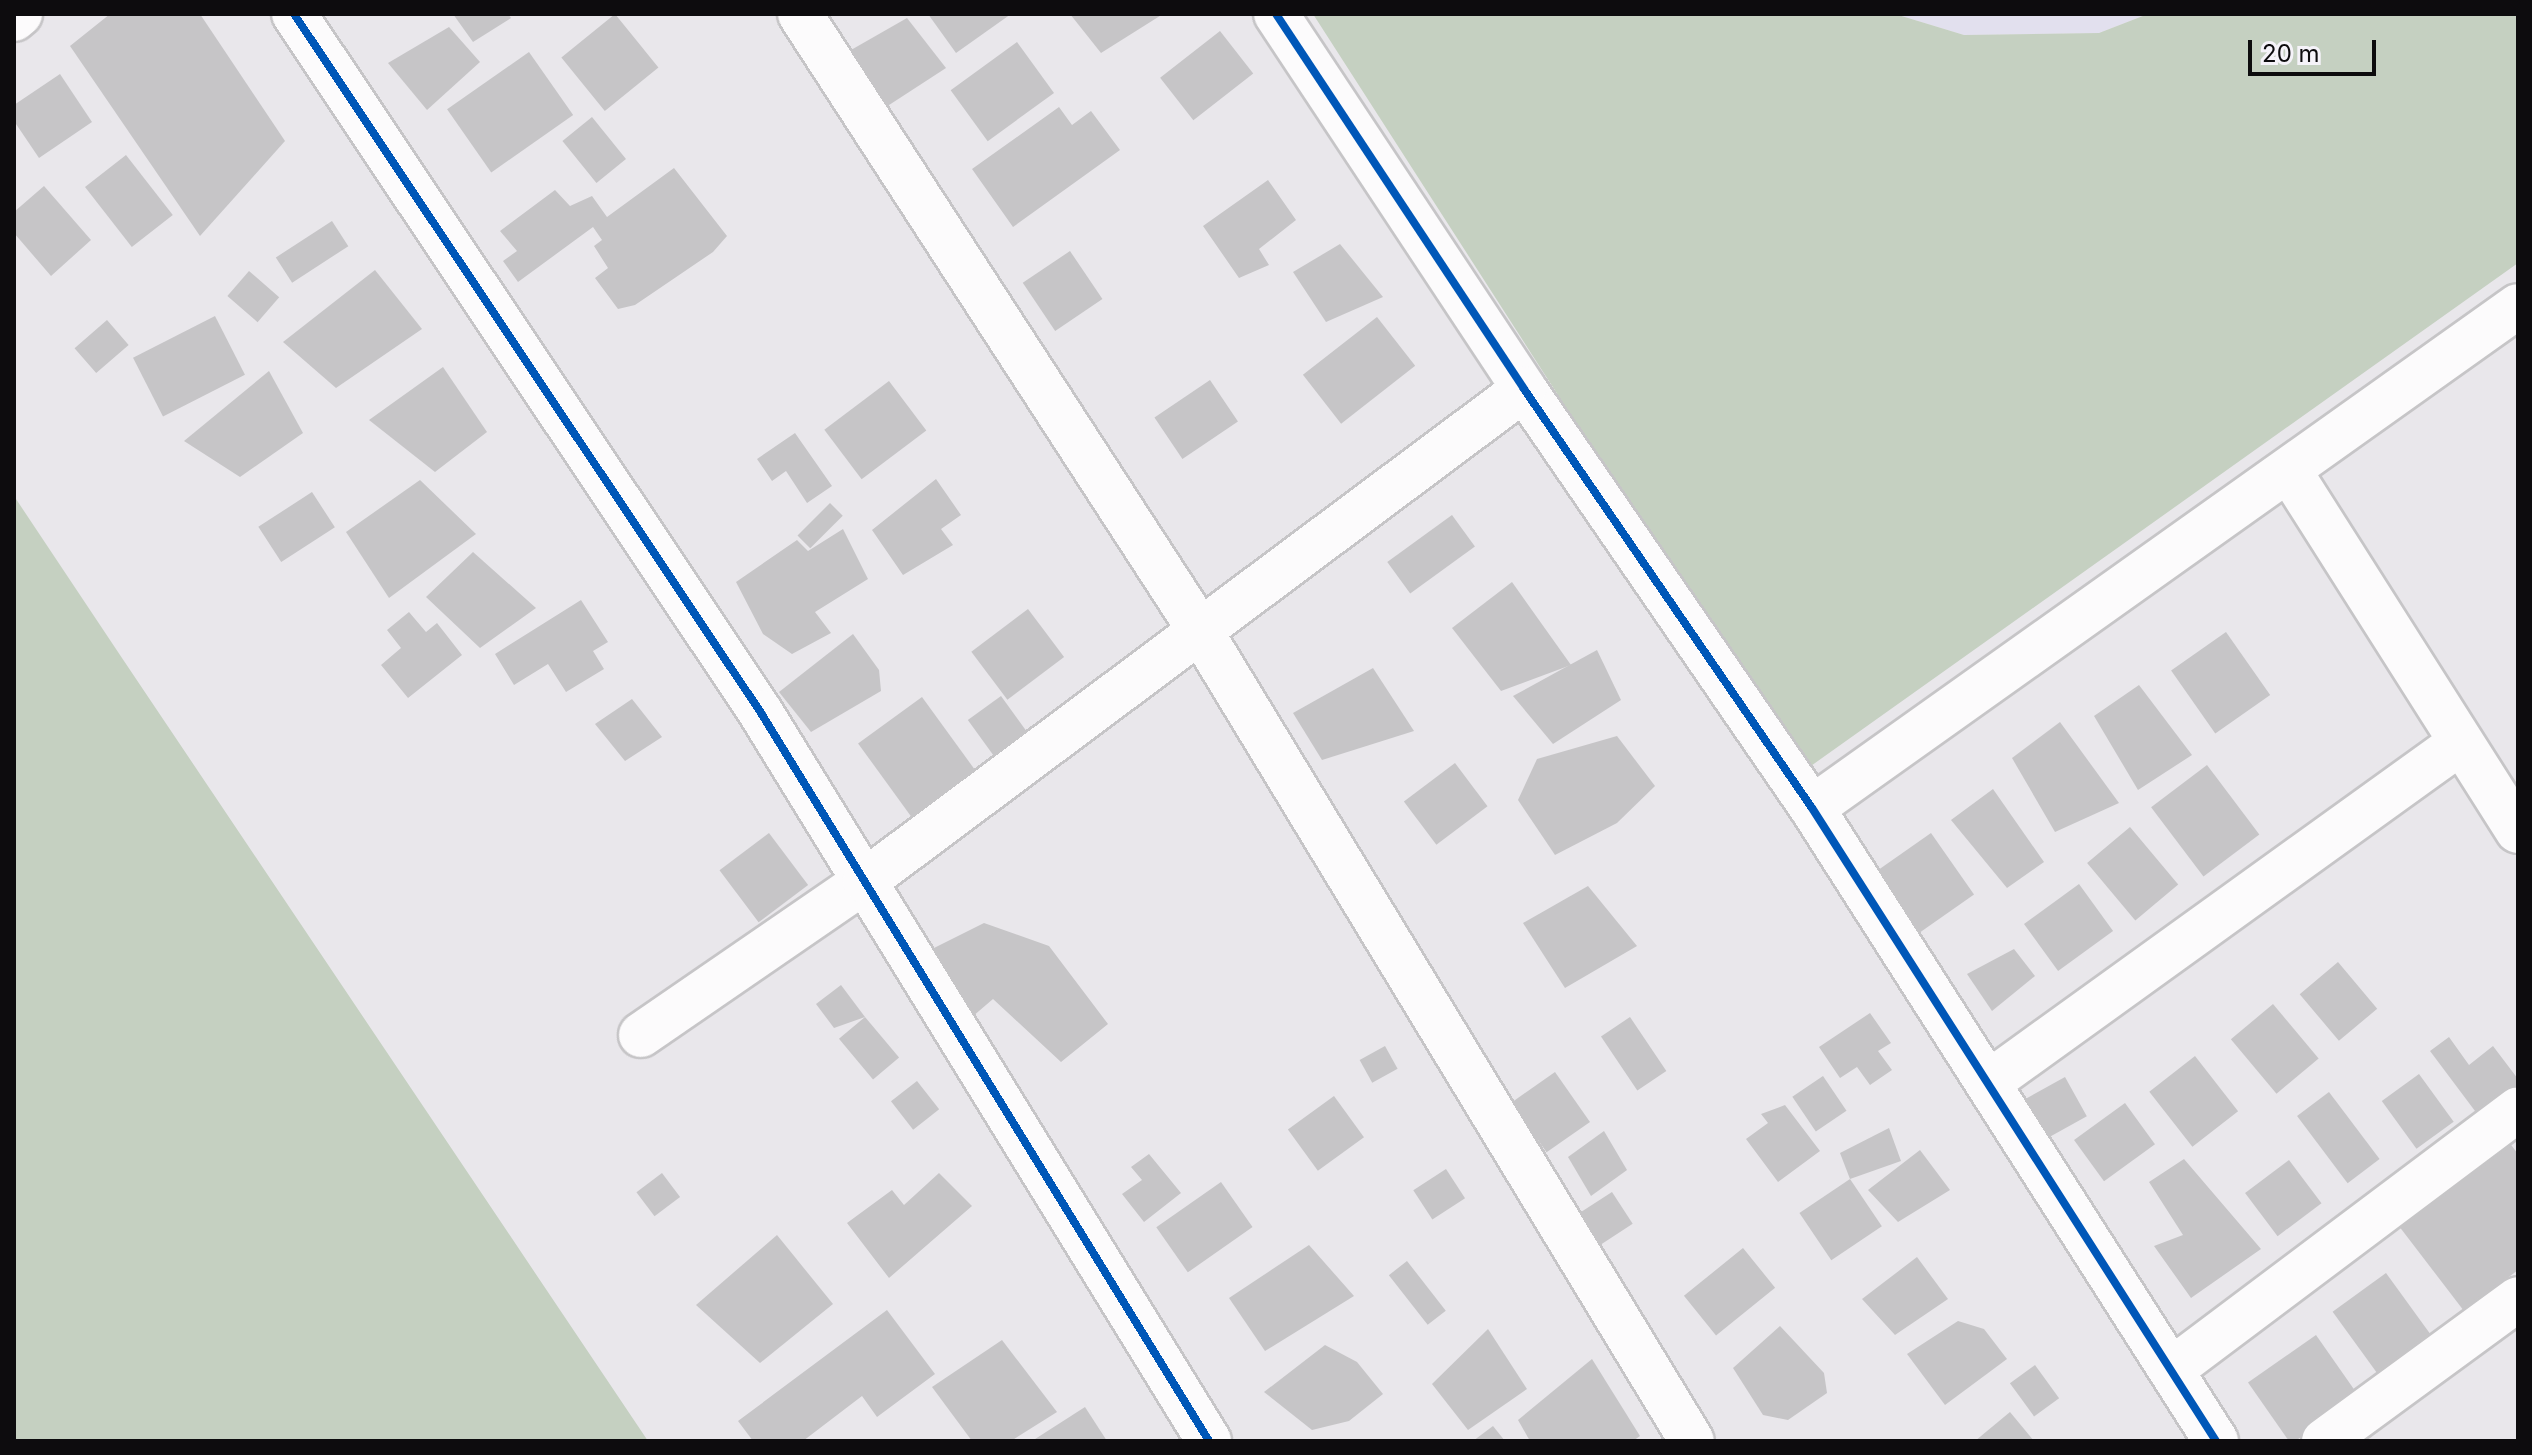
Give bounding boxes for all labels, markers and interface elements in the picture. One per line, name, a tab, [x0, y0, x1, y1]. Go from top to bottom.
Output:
scale bar	[2252, 24, 2380, 74]
text: 20 m	[2262, 39, 2320, 68]

